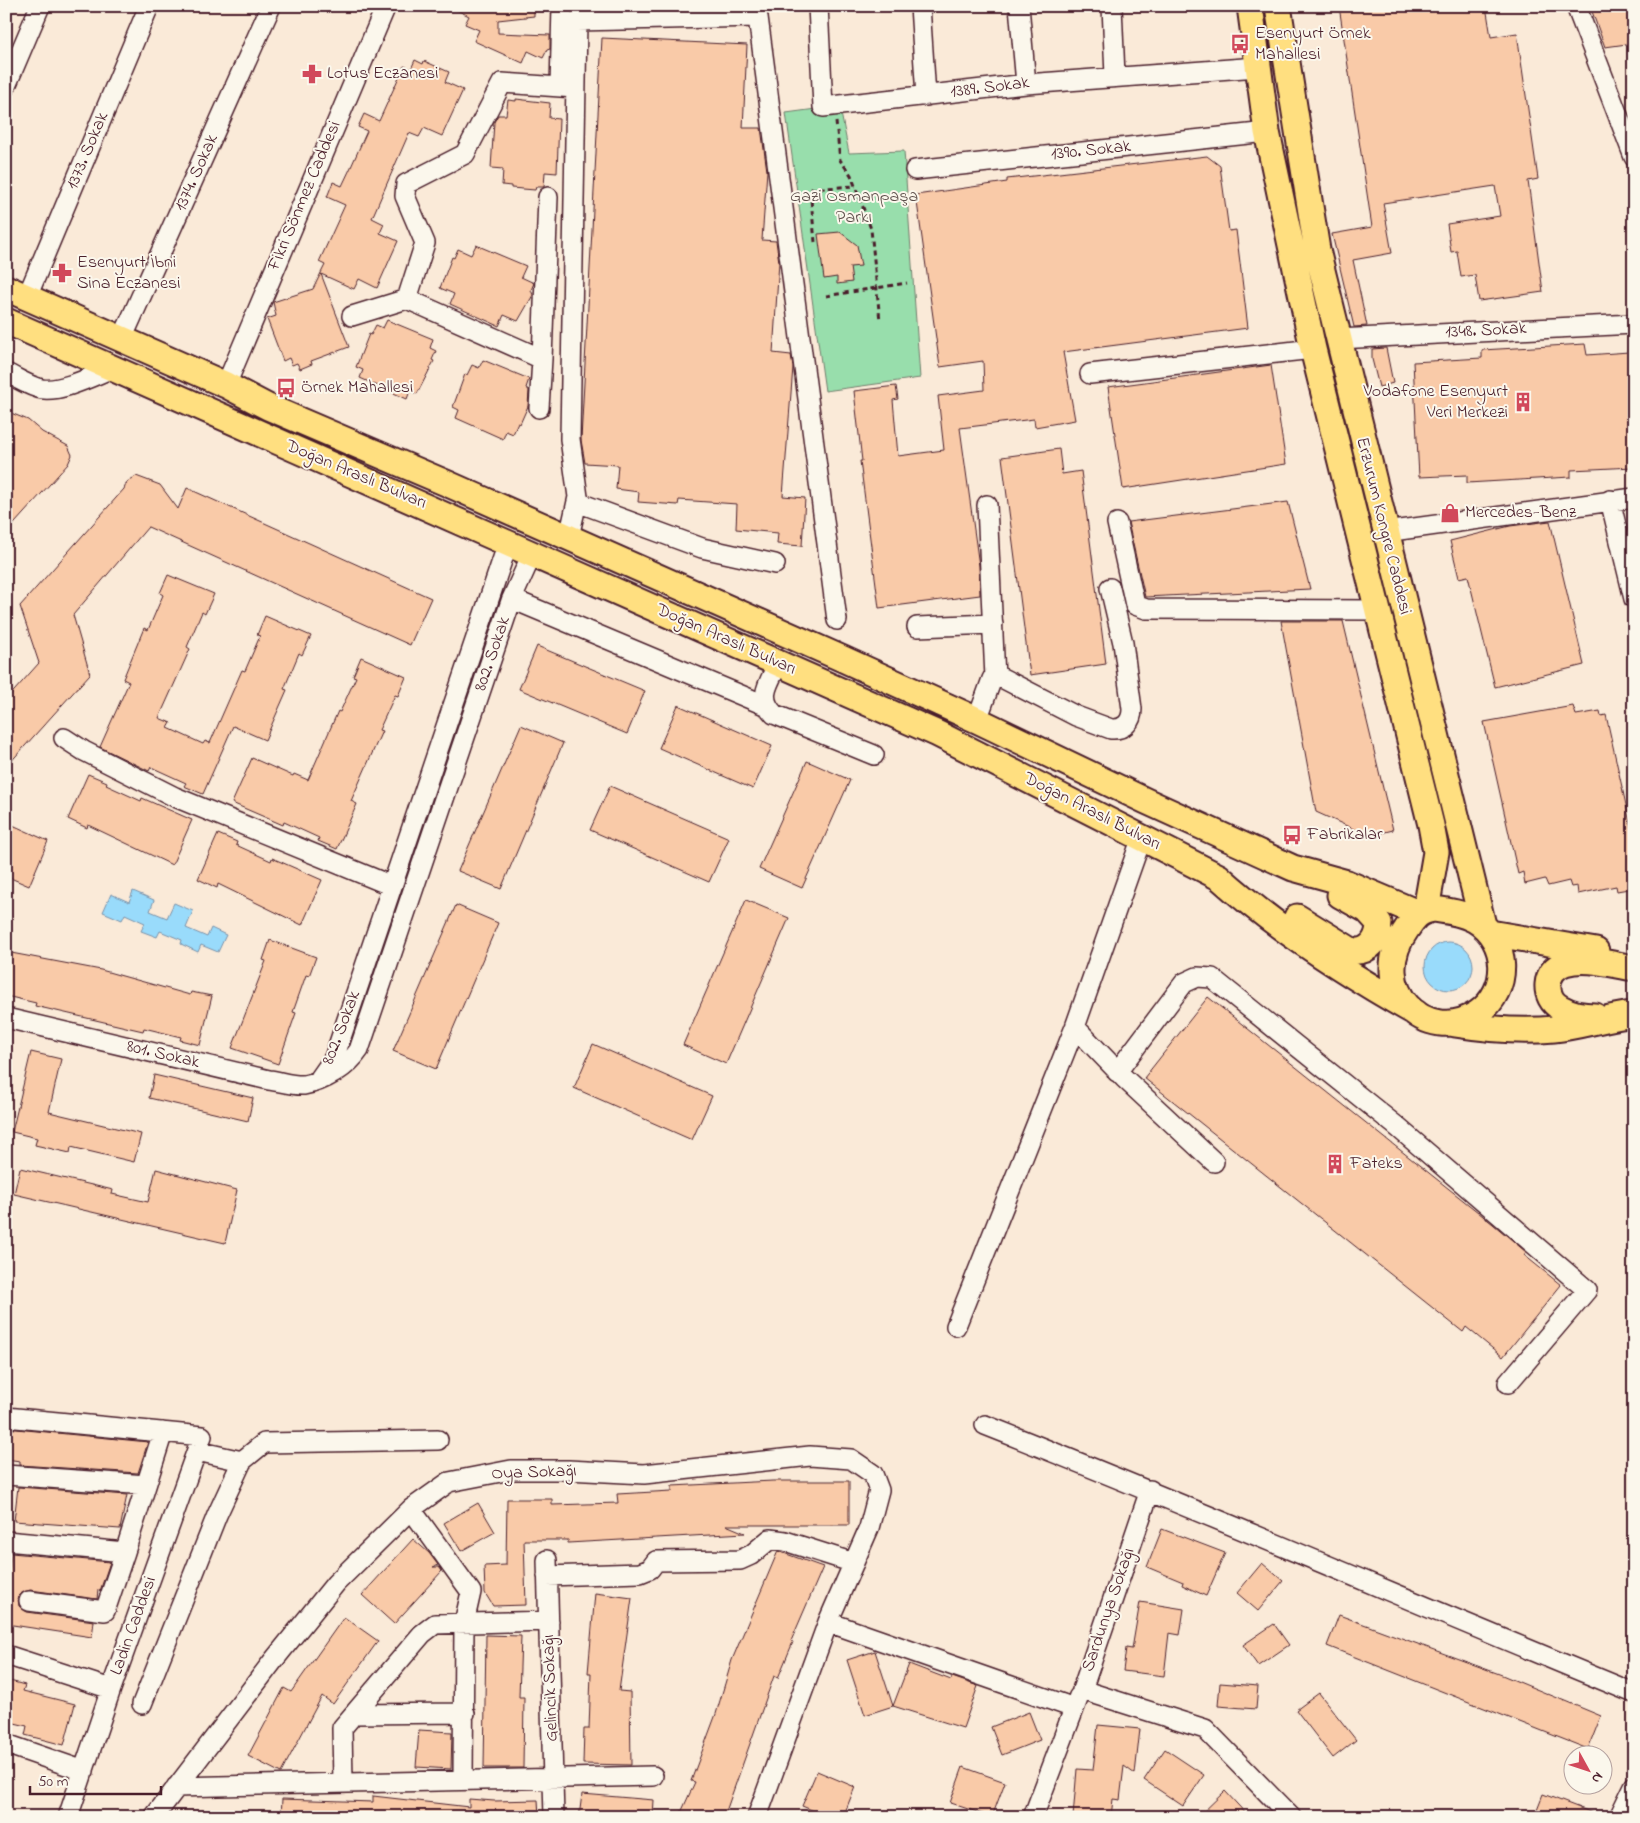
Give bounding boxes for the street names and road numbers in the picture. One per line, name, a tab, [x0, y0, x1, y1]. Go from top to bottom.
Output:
street label: 1389. Sokak	[949, 70, 1031, 106]
street label: 1373. Sokak	[60, 108, 116, 194]
street label: Fikri Sönmez Caddesi	[261, 117, 348, 276]
street label: 1374. Sokak	[168, 130, 226, 216]
street label: 1390. Sokak	[1050, 134, 1132, 168]
street label: 1348. Sokak	[1445, 316, 1527, 346]
street label: Doğan Araslı Bulvarı	[280, 433, 431, 517]
street label: Erzurum Kongre Caddesi	[1347, 435, 1418, 618]
street label: Doğan Araslı Bulvarı	[650, 597, 800, 683]
street label: 802. Sokak	[468, 613, 518, 695]
street label: Doğan Araslı Bulvarı	[1018, 766, 1165, 859]
street label: 802. Sokak	[316, 987, 368, 1069]
street label: 801. Sokak	[124, 1034, 202, 1076]
street label: Oya Sokağı	[491, 1459, 577, 1488]
street label: Sardunya Sokağı	[1076, 1544, 1143, 1676]
street label: Ladin Caddesi	[104, 1573, 164, 1679]
street label: Gelincik Sokağı	[536, 1634, 567, 1742]

